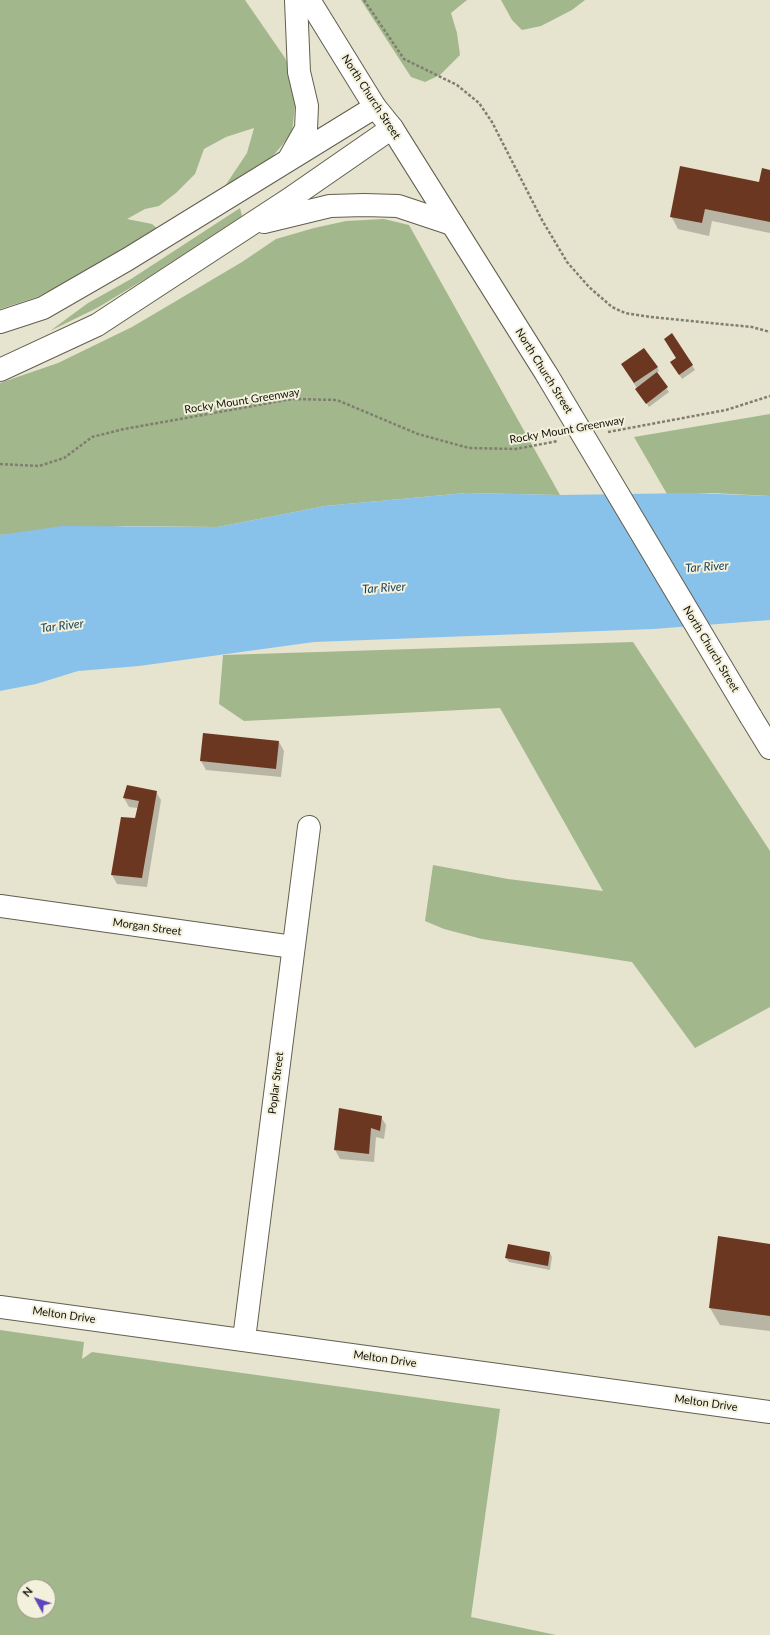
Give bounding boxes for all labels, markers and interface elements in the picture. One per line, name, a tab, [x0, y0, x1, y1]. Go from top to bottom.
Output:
street label: North Church Street	[339, 52, 403, 142]
street label: North Church Street	[512, 326, 576, 416]
street label: Rocky Mount Greenway	[184, 385, 300, 417]
street label: Rocky Mount Greenway	[509, 413, 625, 447]
water label: Tar River	[685, 558, 729, 576]
water label: Tar River	[362, 579, 406, 597]
street label: North Church Street	[680, 604, 742, 694]
water label: Tar River	[40, 616, 84, 636]
street label: Morgan Street	[112, 916, 182, 938]
street label: Poplar Street	[266, 1051, 286, 1115]
street label: Melton Drive	[32, 1304, 96, 1326]
street label: Melton Drive	[353, 1348, 417, 1370]
street label: Melton Drive	[674, 1392, 738, 1414]
north arrow	[16, 1579, 56, 1619]
text: N	[19, 1584, 35, 1599]

